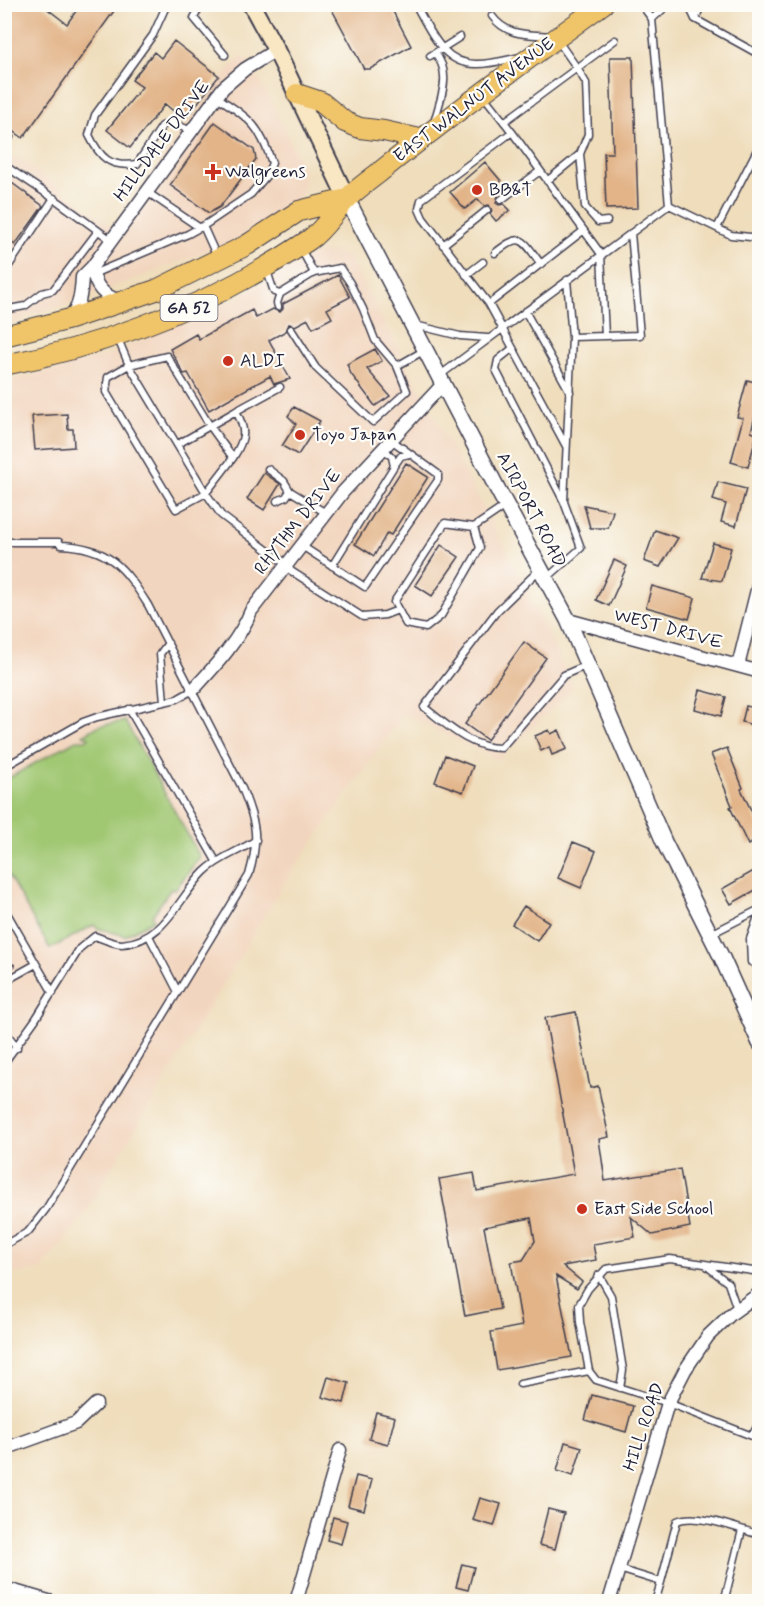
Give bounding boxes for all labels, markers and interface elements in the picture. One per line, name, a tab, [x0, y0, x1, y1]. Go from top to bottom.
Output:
street label: EAST WALNUT AVENUE	[389, 32, 559, 168]
street label: HILLDALE DRIVE	[108, 75, 216, 207]
place label: Walgreens	[225, 160, 306, 185]
marker: Walgreens	[206, 165, 220, 179]
place label: BB&T	[489, 178, 532, 202]
marker: BB&T	[470, 183, 484, 197]
road number: GA 52	[160, 295, 218, 321]
place label: ALDI	[240, 349, 285, 373]
marker: ALDI	[221, 354, 235, 368]
place label: Toyo Japan	[312, 423, 397, 447]
marker: Toyo Japan	[293, 428, 307, 442]
street label: AIRPORT ROAD	[490, 448, 572, 572]
street label: RHYTHM DRIVE	[249, 464, 347, 580]
street label: WEST DRIVE	[611, 603, 725, 655]
place label: East Side School	[594, 1197, 713, 1221]
marker: East Side School	[575, 1202, 589, 1216]
street label: HILL ROAD	[618, 1380, 670, 1474]

